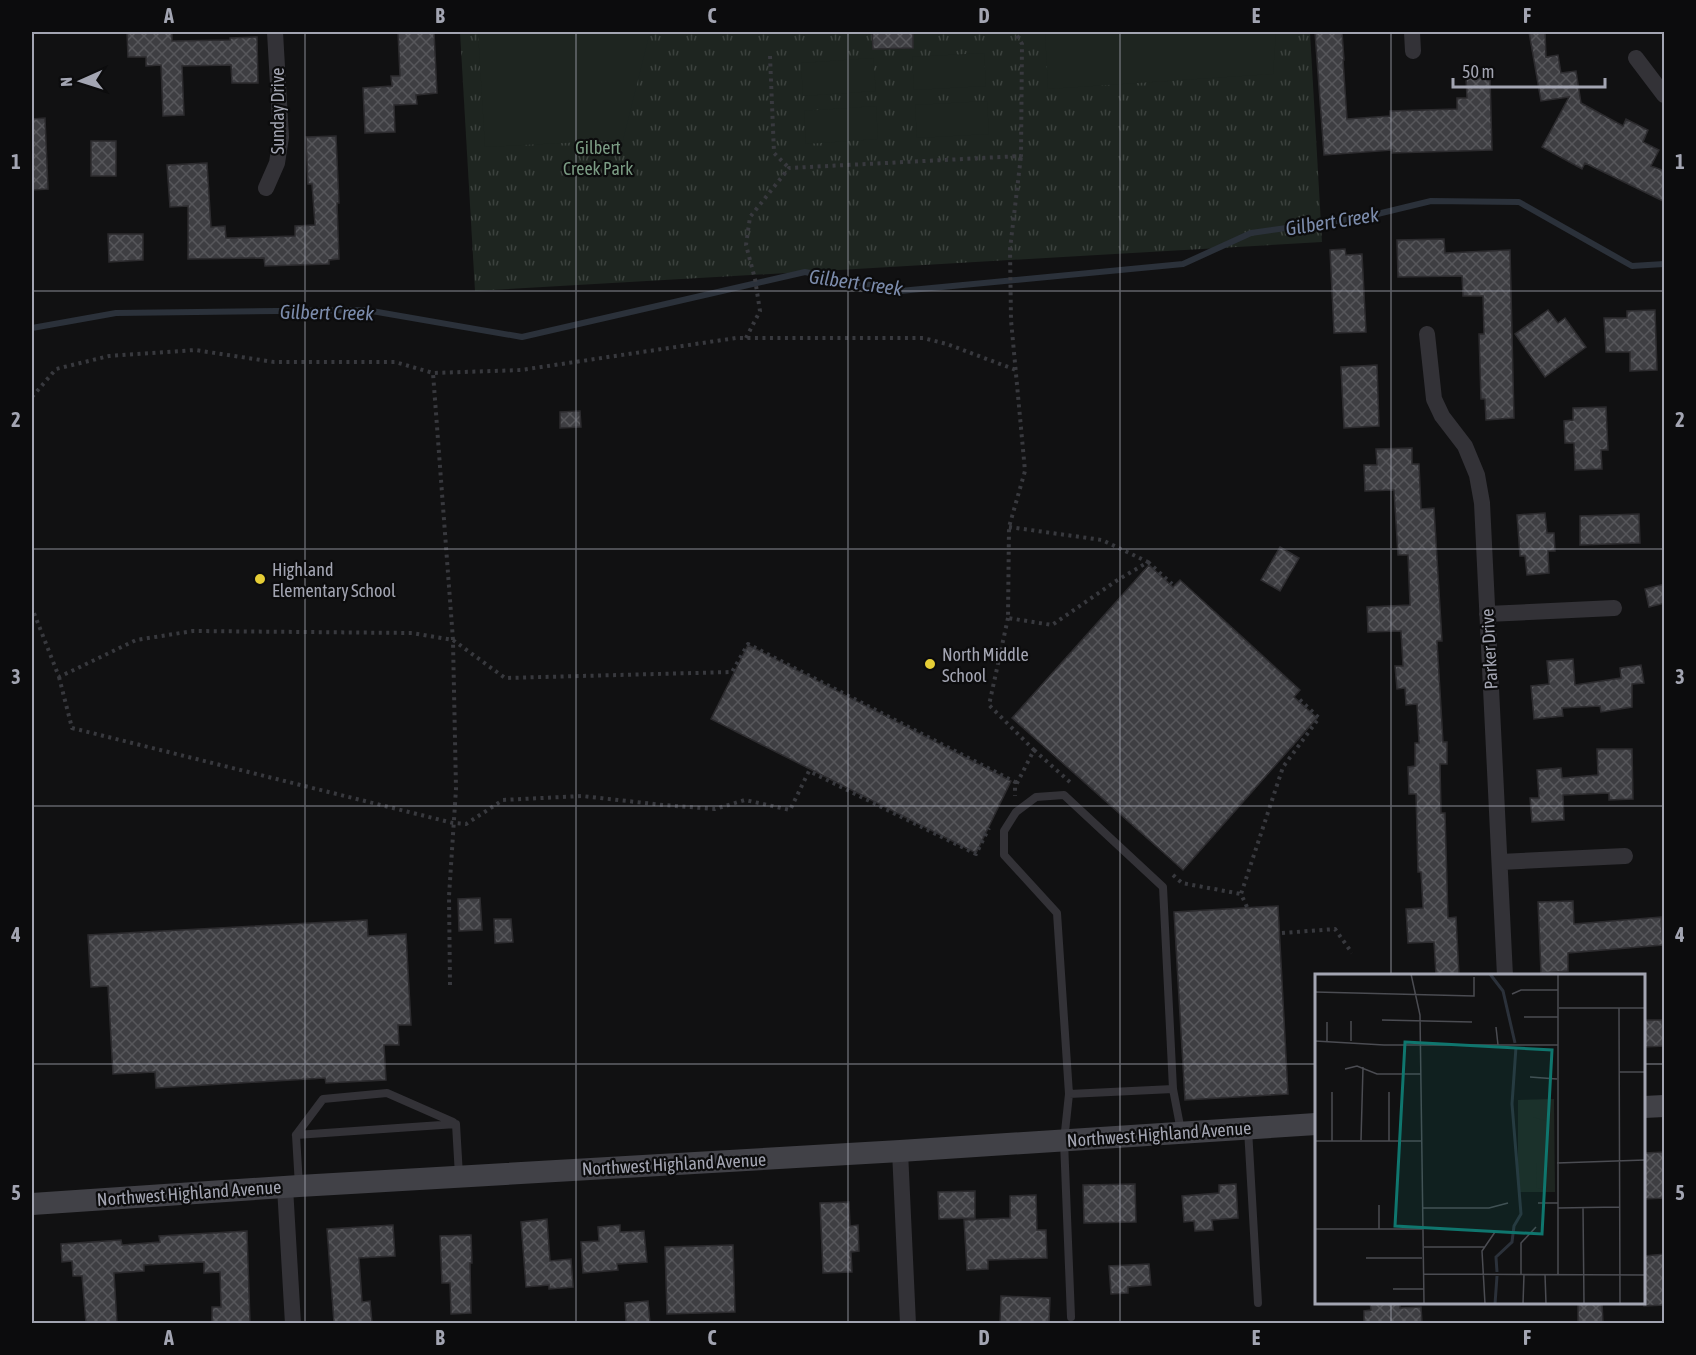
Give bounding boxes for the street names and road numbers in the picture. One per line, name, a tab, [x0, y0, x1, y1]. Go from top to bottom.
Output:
street label: Sunday Drive	[267, 68, 288, 154]
street label: Parker Drive	[1476, 608, 1502, 690]
street label: Northwest Highland Avenue	[1066, 1117, 1252, 1151]
street label: Northwest Highland Avenue	[581, 1149, 767, 1179]
street label: Northwest Highland Avenue	[96, 1176, 282, 1210]

